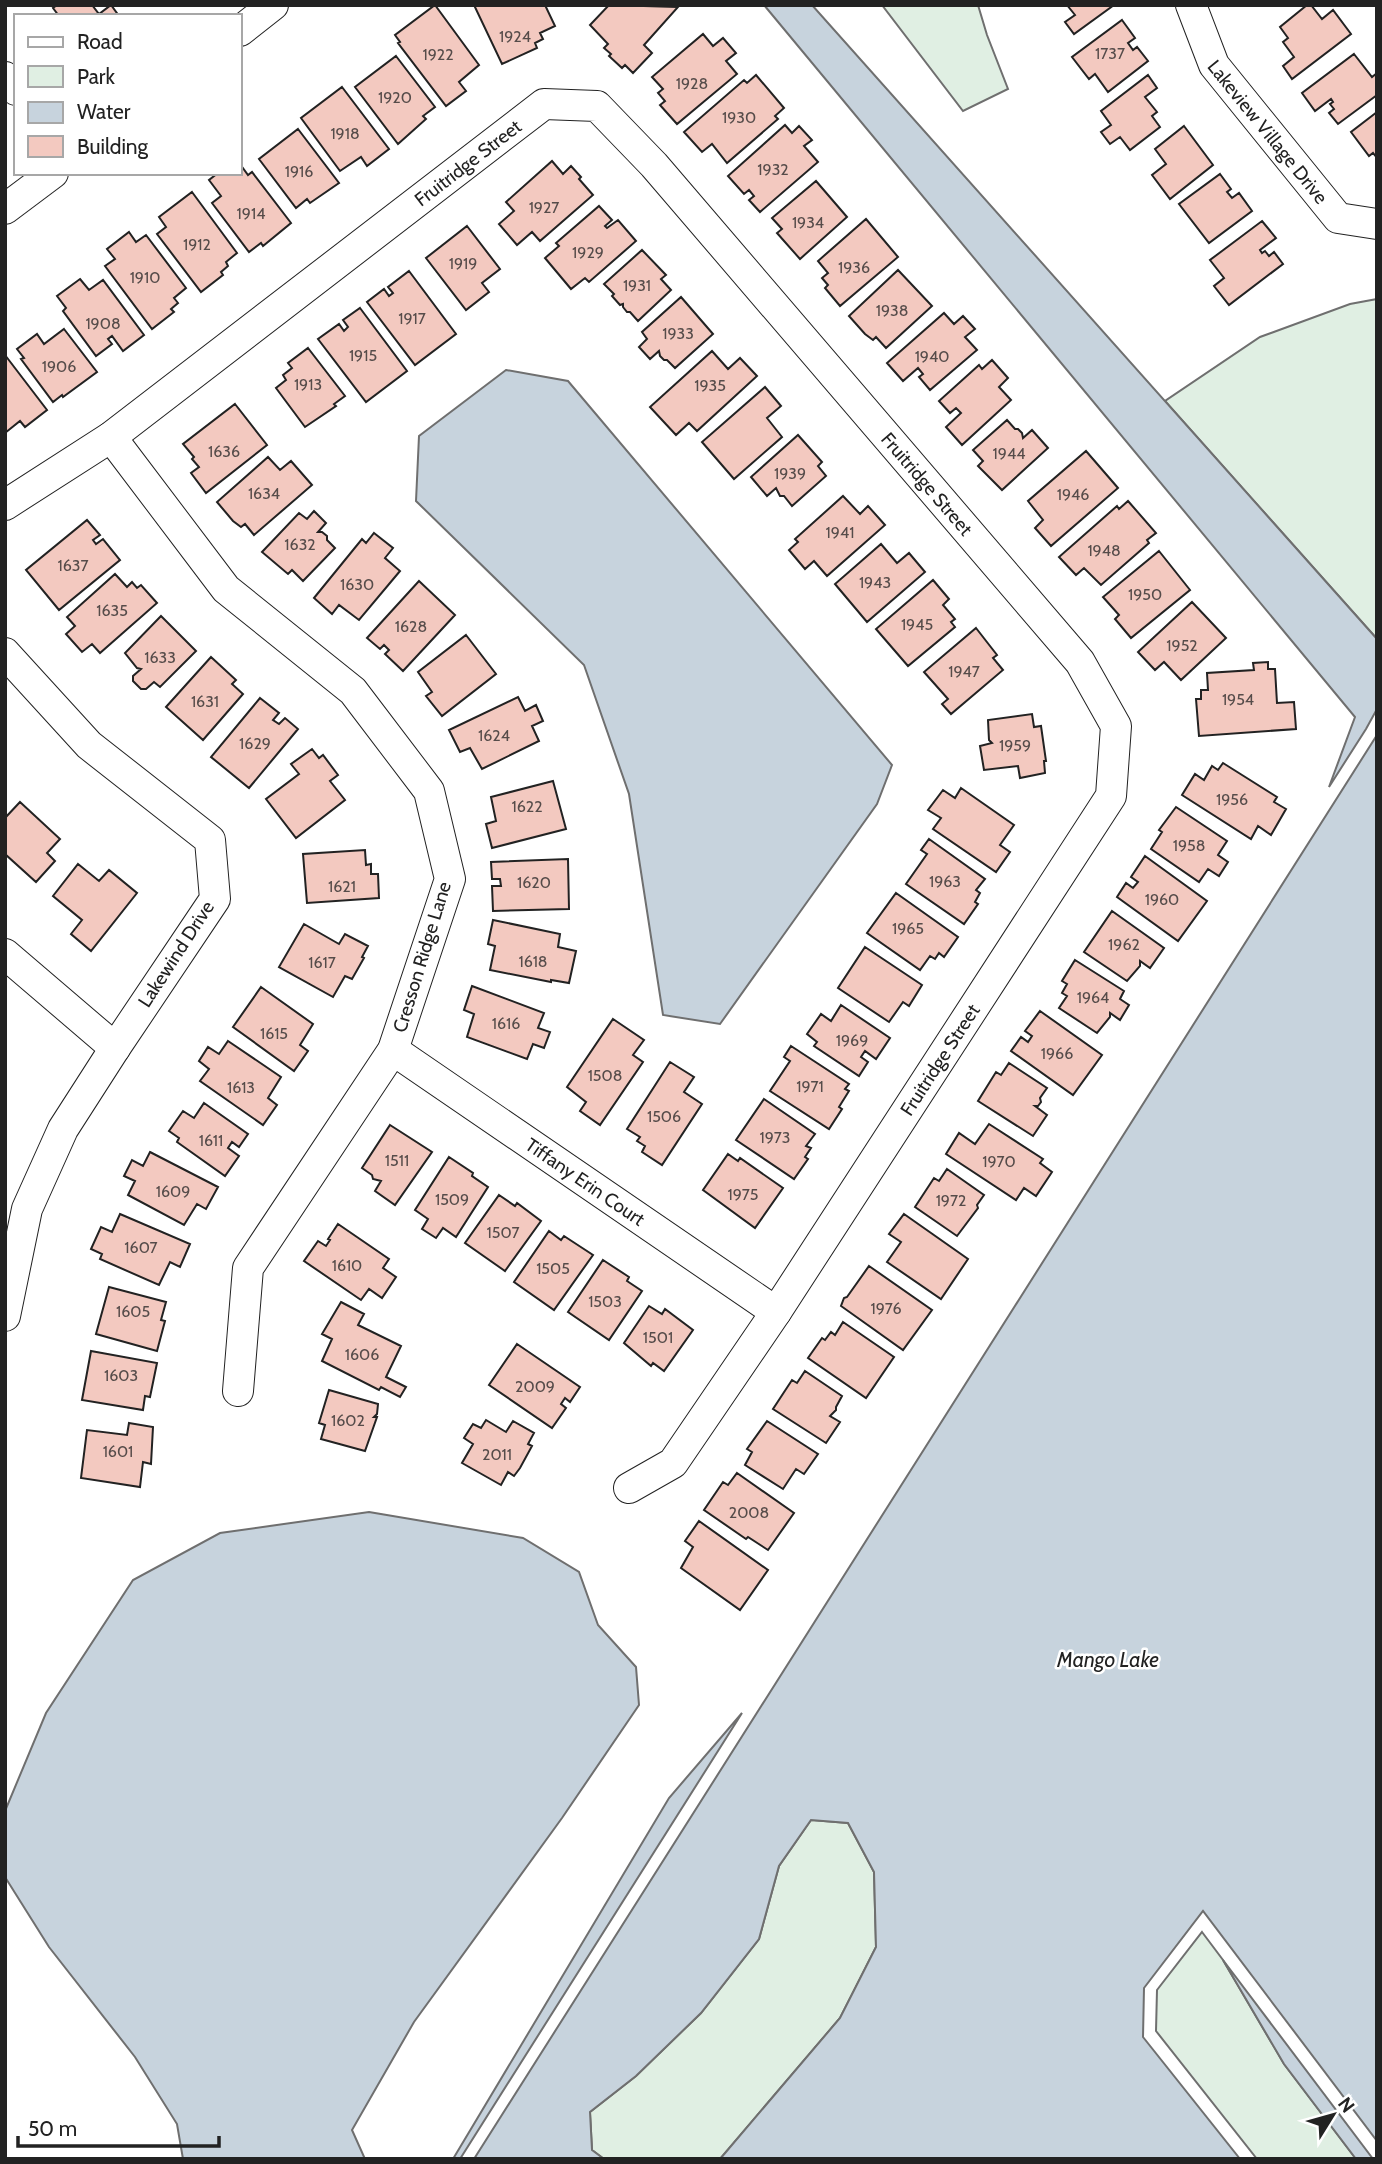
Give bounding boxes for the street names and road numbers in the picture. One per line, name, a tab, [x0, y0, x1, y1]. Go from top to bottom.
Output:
street label: Lakeview Village Drive	[1203, 55, 1333, 208]
street label: Fruitridge Street	[410, 114, 526, 211]
street label: Fruitridge Street	[877, 427, 978, 540]
street label: Cresson Ridge Lane	[388, 879, 456, 1035]
street label: Lakewind Drive	[133, 896, 219, 1012]
street label: Fruitridge Street	[895, 999, 985, 1120]
street label: Tiffany Erin Court	[521, 1133, 650, 1231]

